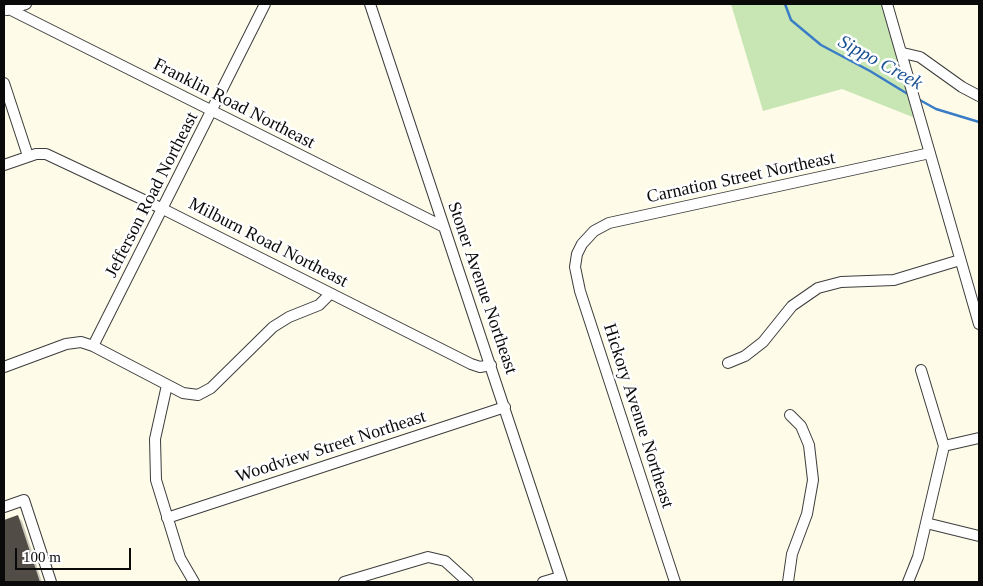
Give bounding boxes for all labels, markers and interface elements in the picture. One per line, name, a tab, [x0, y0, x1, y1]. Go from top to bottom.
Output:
water label: Sippo Creek	[834, 31, 926, 95]
street label: Franklin Road Northeast	[150, 54, 318, 154]
street label: Jefferson Road Northeast	[101, 109, 203, 281]
street label: Carnation Street Northeast	[645, 147, 837, 209]
street label: Milburn Road Northeast	[185, 193, 351, 293]
street label: Stoner Avenue Northeast	[442, 199, 522, 377]
street label: Hickory Avenue Northeast	[598, 321, 678, 511]
street label: Woodview Street Northeast	[233, 406, 429, 488]
scale bar	[18, 538, 134, 570]
text: 100 m	[23, 549, 61, 565]

